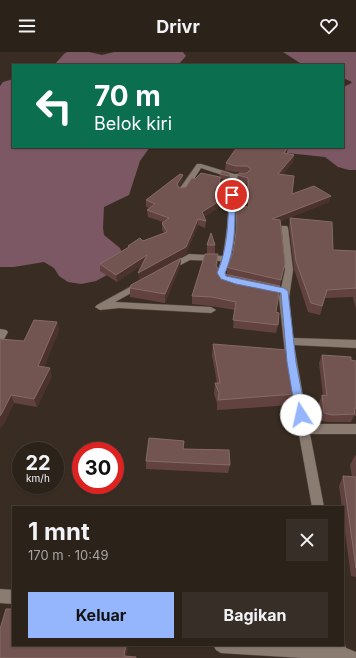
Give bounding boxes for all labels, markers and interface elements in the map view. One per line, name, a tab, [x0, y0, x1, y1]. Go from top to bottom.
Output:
icon: menu	[16, 15, 38, 37]
icon: heart	[318, 15, 340, 37]
text: Drivr	[156, 16, 200, 37]
text: 70 m	[94, 79, 161, 113]
icon: left	[28, 80, 80, 132]
text: Belok kiri	[94, 113, 172, 134]
pin	[215, 178, 249, 212]
icon: arrive	[221, 184, 243, 206]
position arrow	[280, 394, 322, 436]
speed limit sign: 30	[72, 442, 124, 494]
text: 22	[25, 451, 51, 475]
text: km/h	[26, 472, 50, 484]
text: 1 mnt	[28, 517, 90, 546]
button: close	[286, 519, 328, 561]
text: 170 m · 10:49	[28, 547, 108, 563]
button: Keluar	[28, 592, 174, 638]
button: Bagikan	[182, 592, 328, 638]

